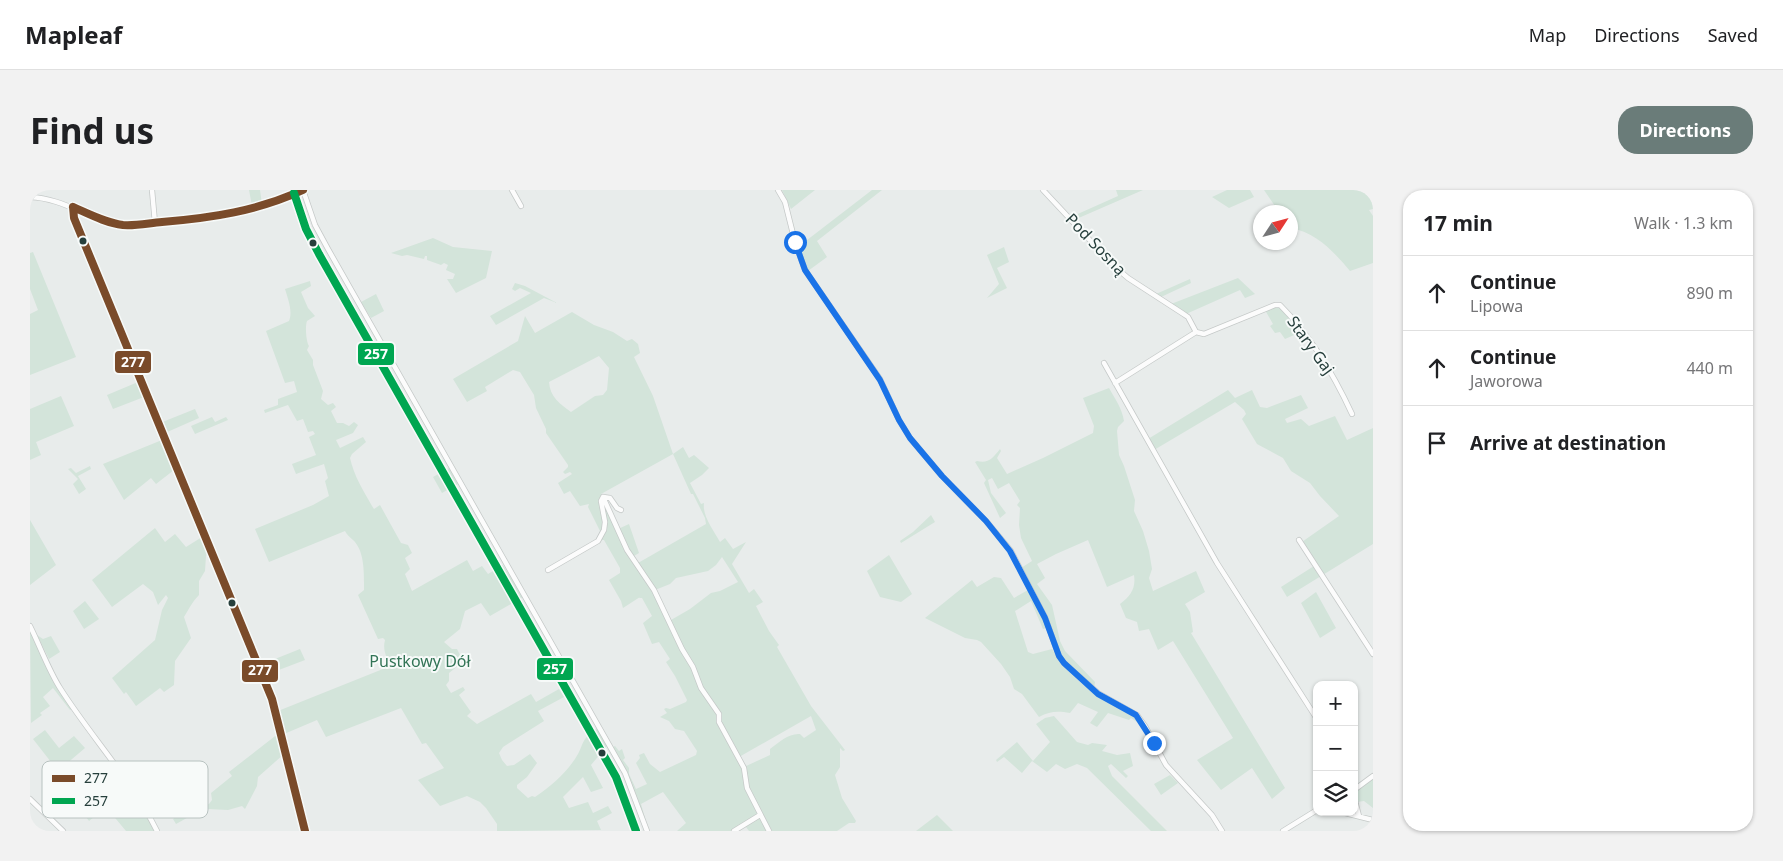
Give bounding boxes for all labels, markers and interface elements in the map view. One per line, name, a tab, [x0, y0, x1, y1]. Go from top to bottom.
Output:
text: Mapleaf	[25, 18, 122, 51]
text: Map	[1529, 23, 1566, 47]
text: Directions	[1594, 23, 1680, 47]
text: Saved	[1708, 23, 1758, 47]
button: Directions	[1618, 106, 1753, 154]
text: Find us	[30, 107, 154, 154]
north arrow	[1253, 205, 1298, 250]
street label: Pod Sosną	[1061, 208, 1131, 280]
text: 17 min	[1423, 209, 1493, 237]
text: Walk · 1.3 km	[1634, 212, 1733, 234]
route start	[784, 231, 807, 254]
unlabelled marker	[78, 236, 88, 246]
unlabelled marker	[308, 238, 318, 248]
text: Continue	[1470, 269, 1556, 295]
icon: ahead	[1423, 279, 1451, 307]
text: 890 m	[1686, 282, 1733, 304]
text: Lipowa	[1470, 295, 1523, 317]
street label: Stary Gaj	[1282, 311, 1340, 379]
line badge: 257	[357, 342, 395, 366]
text: 257	[364, 344, 388, 363]
text: Continue	[1470, 344, 1556, 370]
line badge: 277	[114, 350, 152, 374]
text: 277	[121, 352, 145, 371]
icon: ahead	[1423, 354, 1451, 382]
text: 440 m	[1686, 357, 1733, 379]
text: Jaworowa	[1470, 370, 1543, 392]
icon: arrive	[1423, 429, 1451, 457]
text: Arrive at destination	[1470, 430, 1666, 456]
unlabelled marker	[227, 598, 237, 608]
park label: Pustkowy Dół	[369, 650, 472, 672]
line badge: 257	[536, 657, 574, 681]
line badge: 277	[241, 659, 279, 683]
text: 257	[543, 659, 567, 678]
text: 277	[248, 660, 272, 679]
map controls	[1313, 681, 1358, 816]
button: +	[1313, 681, 1358, 726]
button: −	[1313, 726, 1358, 771]
route end	[1143, 732, 1166, 755]
unlabelled marker	[597, 748, 607, 758]
legend	[42, 761, 208, 818]
text: 277	[84, 768, 108, 787]
button: layers	[1313, 771, 1358, 816]
text: 257	[84, 791, 108, 810]

